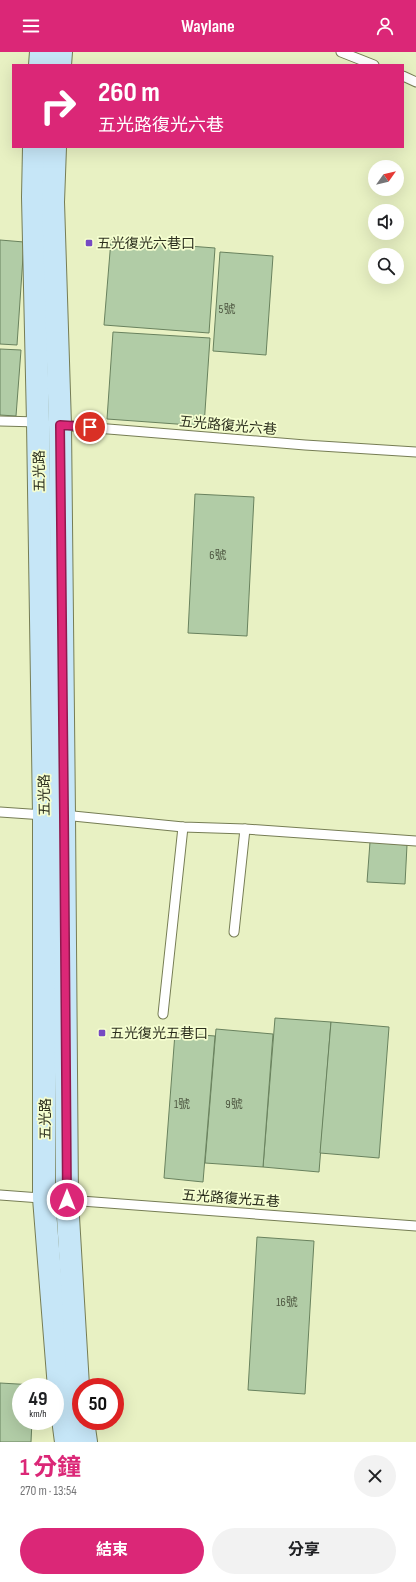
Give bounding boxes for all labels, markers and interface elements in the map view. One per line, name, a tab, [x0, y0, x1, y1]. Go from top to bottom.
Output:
icon: menu	[20, 15, 42, 37]
icon: person	[374, 15, 396, 37]
text: Waylane	[181, 16, 235, 37]
text: 260 m	[98, 76, 160, 109]
icon: right	[32, 80, 84, 132]
text: 五光路復光六巷	[98, 115, 224, 136]
north arrow	[368, 160, 404, 196]
map controls	[368, 160, 404, 284]
button: sound	[368, 204, 404, 240]
place label: 五光復光六巷口	[97, 235, 195, 252]
marker: 五光復光六巷口	[84, 238, 94, 248]
button: search	[368, 248, 404, 284]
house number: 5號	[219, 302, 235, 317]
pin	[73, 410, 107, 444]
street label: 五光路復光六巷	[178, 413, 278, 438]
icon: arrive	[79, 416, 101, 438]
street label: 五光路	[31, 450, 48, 492]
house number: 6號	[209, 548, 227, 563]
street label: 五光路	[36, 774, 53, 816]
place label: 五光復光五巷口	[110, 1025, 208, 1042]
marker: 五光復光五巷口	[97, 1028, 107, 1038]
house number: 1號	[174, 1097, 190, 1112]
house number: 9號	[225, 1097, 243, 1112]
street label: 五光路	[37, 1098, 54, 1140]
position arrow	[46, 1179, 88, 1221]
street label: 五光路復光五巷	[181, 1187, 280, 1210]
house number: 16號	[276, 1295, 298, 1310]
speed limit sign: 50	[72, 1378, 124, 1430]
text: 49	[29, 1387, 47, 1411]
text: km/h	[29, 1408, 47, 1420]
text: 1 分鐘	[20, 1453, 81, 1482]
button: close	[354, 1455, 396, 1497]
text: 270 m · 13:54	[20, 1483, 77, 1499]
button: 結束	[20, 1528, 204, 1574]
button: 分享	[212, 1528, 396, 1574]

